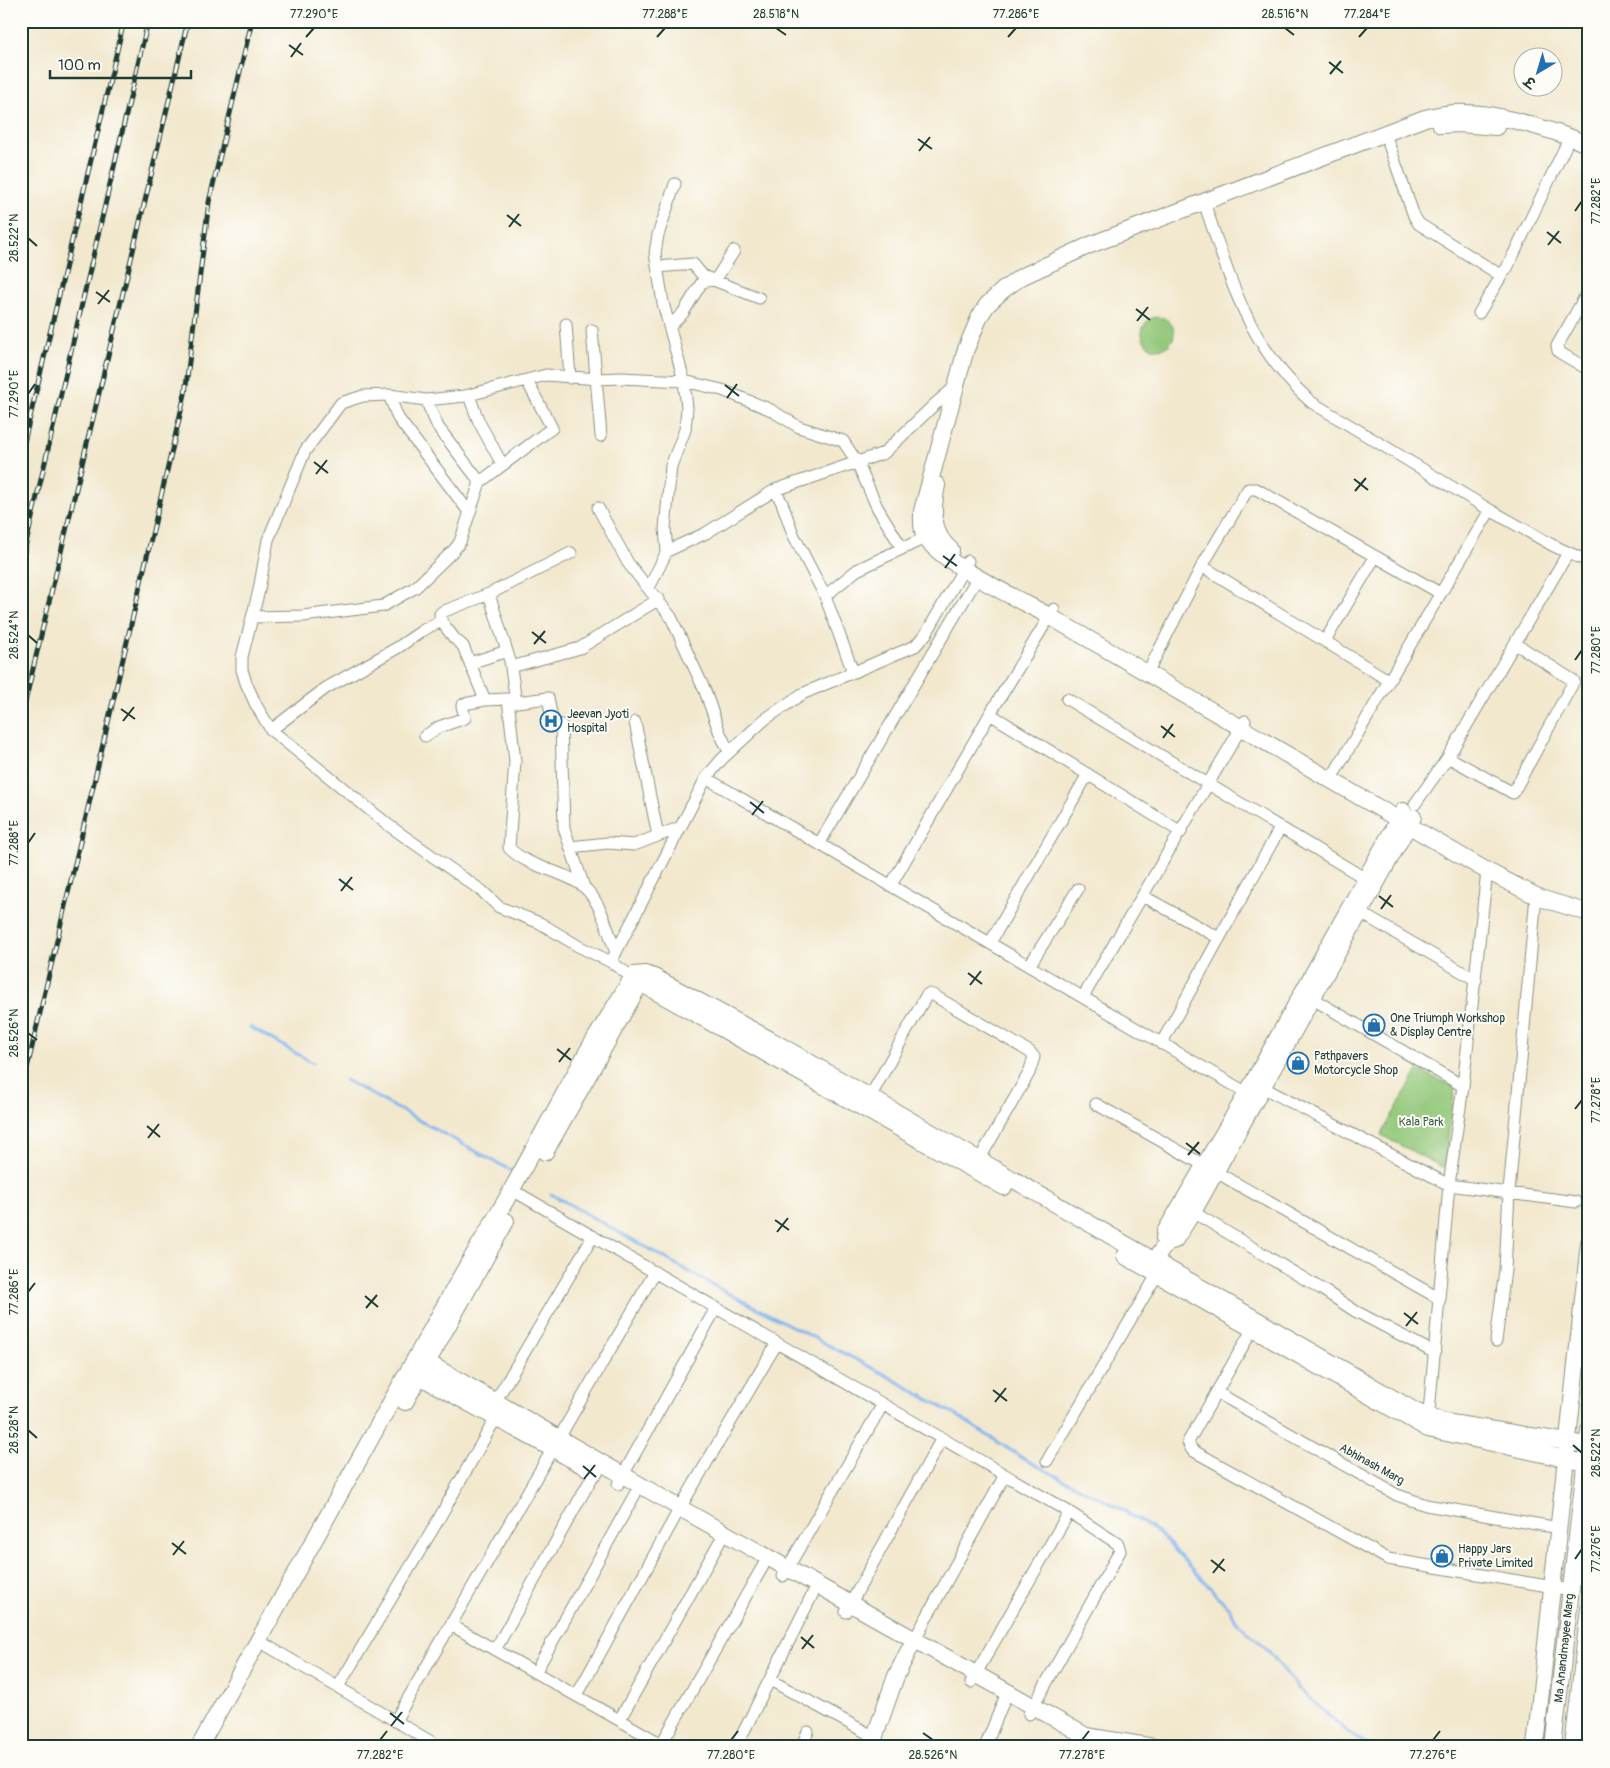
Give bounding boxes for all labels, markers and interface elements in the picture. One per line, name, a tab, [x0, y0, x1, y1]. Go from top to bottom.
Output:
text: 77.290°E	[290, 7, 338, 22]
text: 77.288°E	[642, 7, 688, 22]
text: 28.518°N	[753, 7, 799, 22]
text: 77.286°E	[993, 7, 1039, 22]
text: 28.516°N	[1262, 7, 1308, 22]
text: 77.284°E	[1344, 7, 1390, 22]
scale bar	[50, 48, 191, 80]
north arrow	[1512, 48, 1562, 98]
text: 100 m	[58, 56, 101, 75]
text: उ	[1520, 71, 1541, 93]
text: 77.282°E	[1589, 178, 1604, 224]
text: 28.522°N	[7, 214, 22, 262]
text: 77.290°E	[7, 370, 22, 418]
text: 28.524°N	[7, 611, 22, 659]
text: 77.280°E	[1589, 626, 1604, 674]
place label: Jeevan Jyoti Hospital	[567, 707, 629, 736]
hospital icon: Jeevan Jyoti Hospital	[539, 709, 563, 733]
text: 77.288°E	[7, 820, 22, 866]
text: 28.526°N	[7, 1009, 22, 1057]
place label: One Triumph Workshop & Display Centre	[1390, 1011, 1505, 1040]
shop icon: One Triumph Workshop & Display Centre	[1362, 1013, 1386, 1037]
place label: Pathpavers Motorcycle Shop	[1314, 1049, 1399, 1078]
shop icon: Pathpavers Motorcycle Shop	[1286, 1051, 1310, 1075]
text: 77.278°E	[1589, 1077, 1604, 1123]
park label: Kala Park	[1399, 1115, 1443, 1130]
text: 77.286°E	[7, 1269, 22, 1315]
text: 28.528°N	[7, 1406, 22, 1454]
text: 28.522°N	[1589, 1429, 1604, 1477]
street label: Abhinash Marg	[1337, 1440, 1407, 1488]
text: 77.276°E	[1589, 1526, 1604, 1572]
place label: Happy Jars Private Limited	[1458, 1542, 1533, 1571]
shop icon: Happy Jars Private Limited	[1430, 1544, 1454, 1568]
street label: Ma Anandmayee Marg	[1551, 1593, 1578, 1703]
text: 77.282°E	[357, 1748, 403, 1763]
text: 77.280°E	[707, 1748, 755, 1763]
text: 28.526°N	[909, 1748, 957, 1763]
text: 77.278°E	[1059, 1748, 1105, 1763]
text: 77.276°E	[1410, 1748, 1456, 1763]

